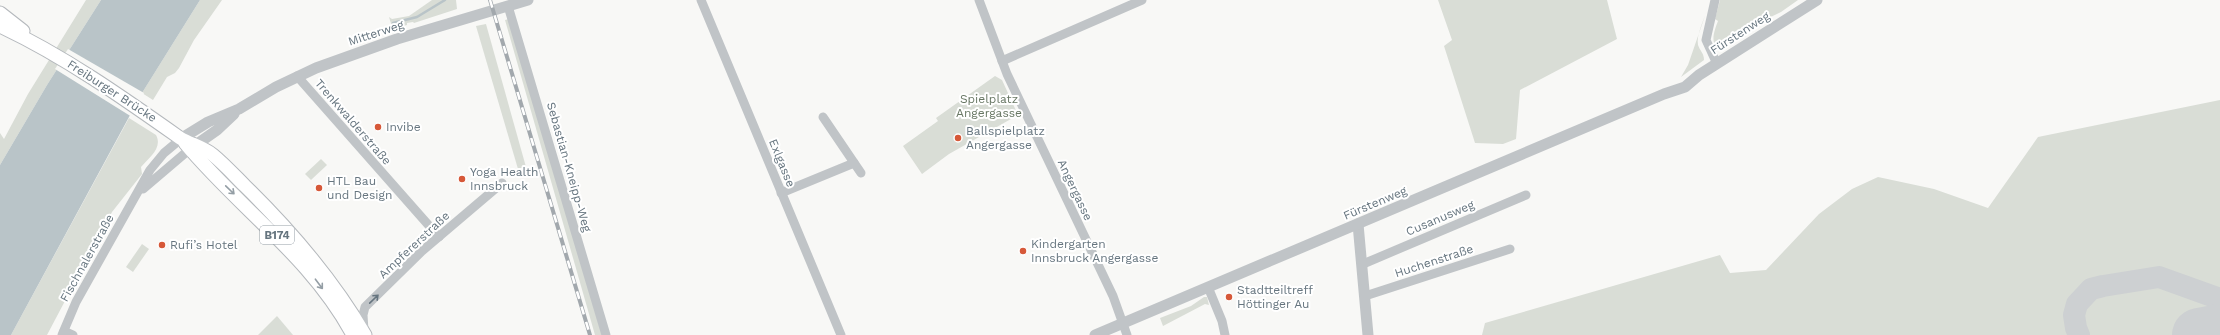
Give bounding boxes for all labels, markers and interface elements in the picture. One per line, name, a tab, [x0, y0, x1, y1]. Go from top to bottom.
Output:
street label: Fürstenweg	[1708, 8, 1773, 57]
street label: Mitterweg	[346, 17, 406, 49]
street label: Freiburger Brücke	[65, 57, 159, 125]
street label: Trenkwalderstraße	[312, 76, 394, 168]
park label: Spielplatz Angergasse	[956, 92, 1022, 120]
street label: Sebastian-Kneipp-Weg	[544, 100, 594, 234]
place label: Invibe	[386, 120, 421, 134]
marker: Invibe	[373, 122, 383, 132]
place label: Ballspielplatz Angergasse	[966, 124, 1045, 152]
marker: Ballspielplatz Angergasse	[953, 133, 963, 143]
street label: Exlgasse	[766, 137, 798, 189]
street label: Angergasse	[1055, 157, 1095, 223]
place label: Yoga Health Innsbruck	[470, 165, 539, 193]
place label: HTL Bau und Design	[327, 174, 392, 202]
marker: Yoga Health Innsbruck	[457, 174, 467, 184]
marker: HTL Bau und Design	[314, 183, 324, 193]
street label: Fürstenweg	[1341, 183, 1409, 223]
one-way arrow	[225, 185, 235, 195]
street label: Cusanusweg	[1404, 197, 1477, 239]
street label: Ampfererstraße	[376, 209, 452, 281]
street label: Fischnalerstraße	[57, 212, 117, 304]
road number: B174	[260, 226, 294, 244]
place label: Kindergarten Innsbruck Angergasse	[1031, 237, 1158, 265]
place label: Rufi’s Hotel	[170, 238, 238, 252]
marker: Rufi’s Hotel	[157, 240, 167, 250]
street label: Huchenstraße	[1393, 242, 1475, 280]
marker: Kindergarten Innsbruck Angergasse	[1018, 246, 1028, 256]
one-way arrow	[315, 278, 323, 289]
place label: Stadtteiltreff Höttinger Au	[1237, 283, 1313, 311]
marker: Stadtteiltreff Höttinger Au	[1224, 292, 1234, 302]
one-way arrow	[369, 294, 379, 304]

